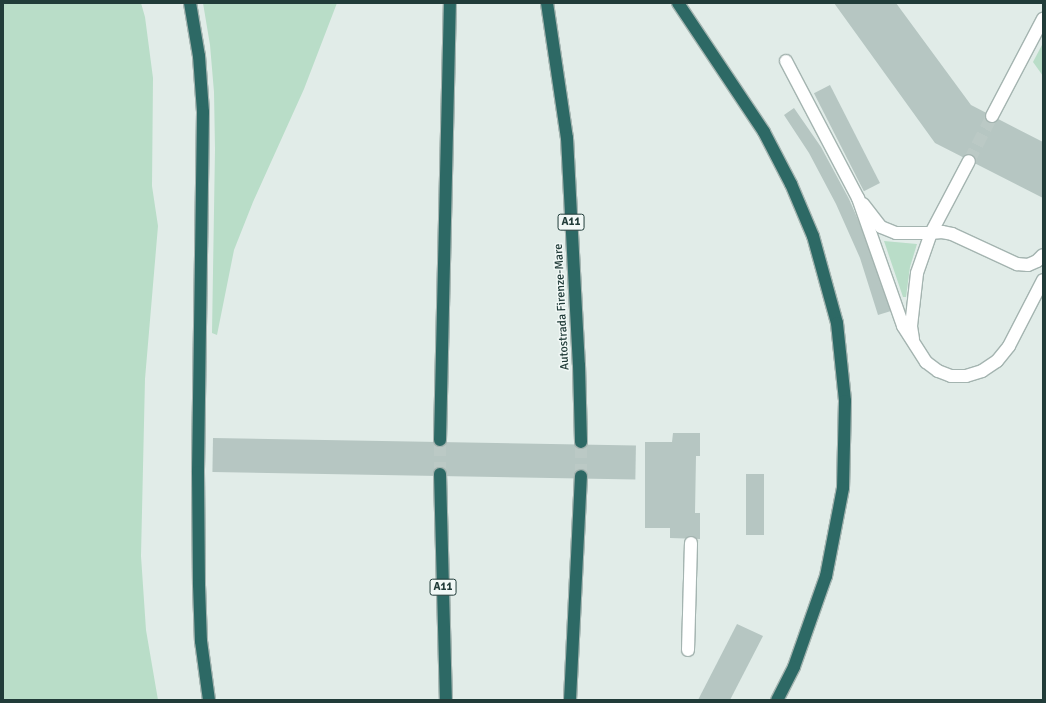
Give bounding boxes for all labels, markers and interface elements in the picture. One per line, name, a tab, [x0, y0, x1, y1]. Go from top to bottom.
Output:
road number: A11	[557, 213, 585, 231]
street label: Autostrada Firenze-Mare	[551, 243, 573, 371]
road number: A11	[429, 578, 457, 596]

